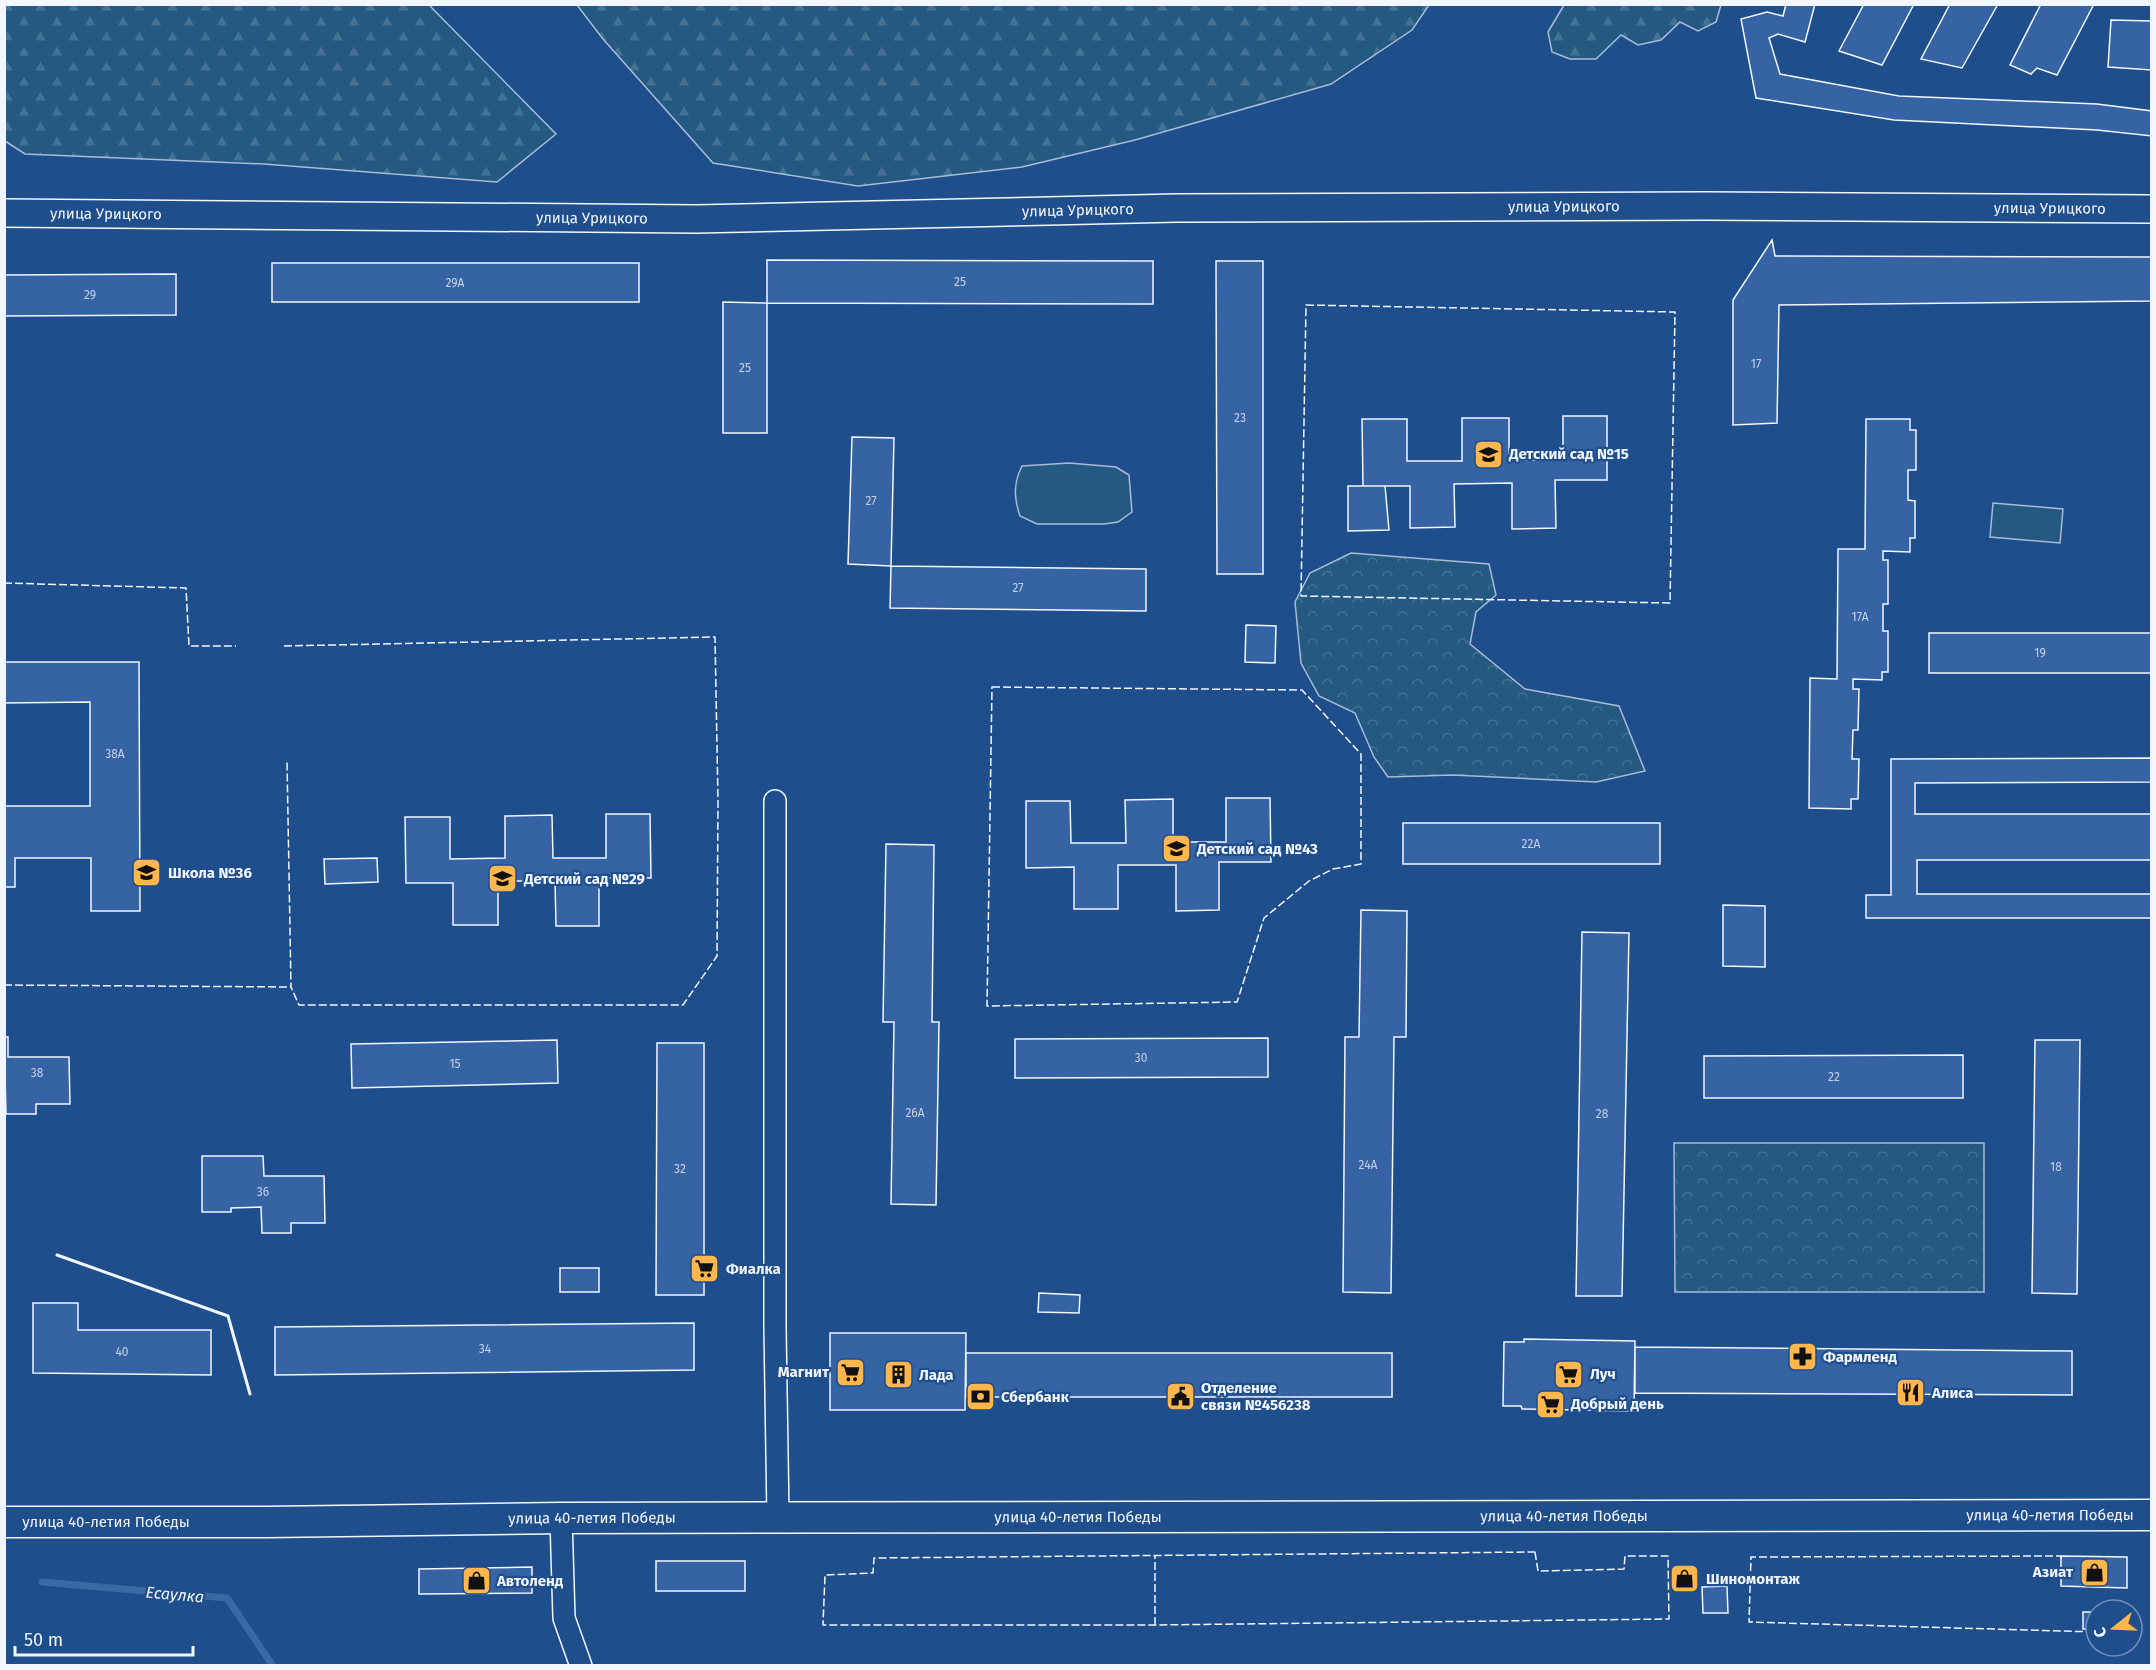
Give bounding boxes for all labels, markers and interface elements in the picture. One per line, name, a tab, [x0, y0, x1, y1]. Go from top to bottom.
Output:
street label: улица Урицкого	[1508, 197, 1620, 216]
street label: улица Урицкого	[1994, 199, 2106, 218]
street label: улица Урицкого	[1022, 200, 1134, 221]
street label: улица Урицкого	[50, 204, 162, 223]
street label: улица Урицкого	[536, 209, 648, 228]
house number: 25	[954, 275, 966, 289]
house number: 29А	[446, 276, 465, 290]
house number: 29	[84, 288, 96, 302]
house number: 17	[1751, 357, 1761, 371]
house number: 25	[739, 361, 751, 375]
house number: 23	[1234, 411, 1246, 425]
school or university icon: Детский сад №15	[1472, 438, 1504, 470]
place label: Детский сад №15	[1508, 445, 1629, 463]
house number: 27	[865, 494, 877, 508]
house number: 27	[1012, 581, 1024, 595]
house number: 17А	[1851, 610, 1869, 624]
house number: 19	[2034, 646, 2046, 660]
house number: 38А	[105, 747, 125, 761]
school or university icon: Детский сад №43	[1160, 833, 1192, 865]
house number: 22А	[1522, 837, 1540, 851]
place label: Детский сад №43	[1196, 840, 1318, 858]
school or university icon: Школа №36	[131, 857, 163, 889]
school or university icon: Детский сад №29	[487, 863, 519, 895]
place label: Школа №36	[168, 864, 252, 882]
place label: Детский сад №29	[523, 870, 645, 888]
house number: 30	[1135, 1051, 1148, 1065]
house number: 15	[449, 1057, 461, 1071]
house number: 38	[31, 1066, 44, 1080]
house number: 22	[1828, 1070, 1840, 1084]
house number: 26А	[905, 1106, 925, 1120]
house number: 28	[1596, 1107, 1609, 1121]
house number: 24А	[1359, 1158, 1378, 1172]
house number: 18	[2050, 1160, 2062, 1174]
house number: 32	[674, 1162, 686, 1176]
house number: 36	[257, 1185, 269, 1199]
supermarket icon: Фиалка	[689, 1253, 721, 1285]
place label: Фиалка	[726, 1260, 781, 1278]
pharmacy icon: Фармленд	[1786, 1341, 1818, 1373]
house number: 34	[479, 1342, 492, 1356]
house number: 40	[115, 1345, 129, 1359]
place label: Фармленд	[1823, 1348, 1898, 1366]
supermarket icon: Магнит	[834, 1356, 866, 1388]
supermarket icon: Луч	[1553, 1358, 1585, 1390]
building icon: Лада	[882, 1359, 914, 1391]
place label: Магнит	[778, 1363, 830, 1381]
place label: Луч	[1590, 1365, 1616, 1383]
place label: Лада	[919, 1366, 954, 1384]
restaurant icon: Алиса	[1895, 1377, 1927, 1409]
place label: Отделение связи №456238	[1201, 1379, 1311, 1414]
bank icon: Сбербанк	[964, 1381, 996, 1413]
public building icon: Отделение связи №456238	[1164, 1381, 1196, 1413]
place label: Алиса	[1931, 1384, 1974, 1402]
place label: Сбербанк	[1001, 1388, 1070, 1406]
supermarket icon: Добрый день	[1534, 1388, 1566, 1420]
place label: Добрый день	[1570, 1395, 1664, 1413]
street label: улица 40-летия Победы	[1966, 1506, 2134, 1524]
street label: улица 40-летия Победы	[1480, 1507, 1648, 1525]
street label: улица 40-летия Победы	[994, 1508, 1162, 1526]
street label: улица 40-летия Победы	[508, 1509, 676, 1528]
street label: улица 40-летия Победы	[22, 1513, 190, 1531]
shop icon: Азиат	[2078, 1556, 2110, 1588]
shop icon: Шиномонтаж	[1669, 1563, 1701, 1595]
place label: Азиат	[2032, 1563, 2074, 1581]
shop icon: Автоленд	[460, 1565, 492, 1597]
place label: Шиномонтаж	[1706, 1570, 1800, 1588]
place label: Автоленд	[496, 1572, 564, 1590]
water label: Есаулка	[145, 1582, 205, 1607]
north arrow	[2084, 1598, 2144, 1658]
scale bar	[15, 1619, 194, 1657]
text: С	[2090, 1624, 2111, 1640]
text: 50 m	[24, 1629, 63, 1651]

